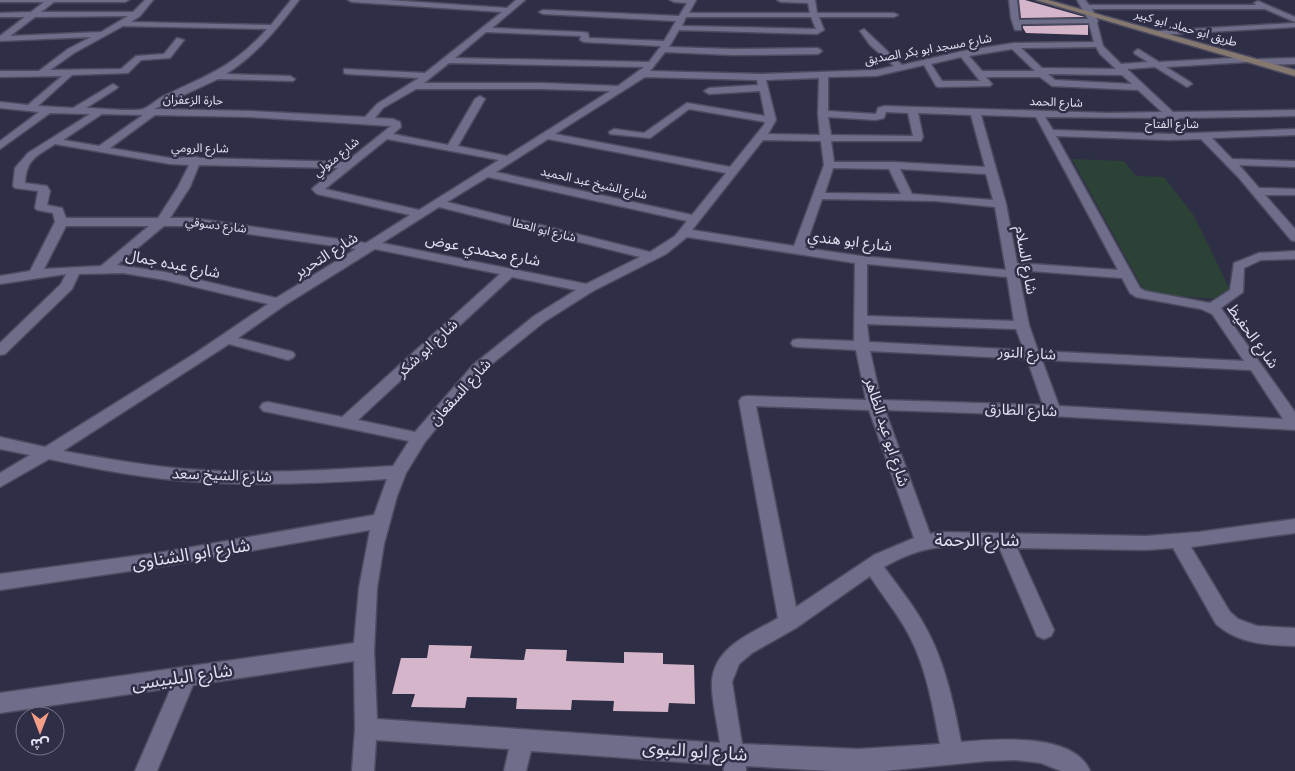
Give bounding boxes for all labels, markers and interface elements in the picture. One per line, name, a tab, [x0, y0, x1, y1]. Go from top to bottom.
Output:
street label: طريق ابو حماد, ابو كبير	[1132, 6, 1239, 50]
street label: شارع مسجد ابو بكر الصديق	[863, 31, 993, 69]
street label: حارة الزعفران	[163, 92, 223, 108]
street label: شارع الحمد	[1029, 94, 1083, 112]
street label: شارع الفتاح	[1145, 117, 1199, 133]
street label: شارع متولي	[310, 134, 363, 182]
street label: شارع الرومي	[171, 140, 229, 158]
street label: شارع الشيخ عبد الحميد	[539, 164, 649, 204]
street label: شارع دسوقي	[184, 214, 247, 238]
street label: شارع ابو العطا	[510, 215, 577, 247]
street label: شارع السلام	[1008, 224, 1041, 297]
street label: شارع ابو هندي	[806, 227, 893, 258]
street label: شارع التحرير	[290, 228, 363, 285]
street label: شارع محمدي عوض	[423, 230, 542, 273]
street label: شارع عبده جمال	[124, 246, 222, 285]
street label: شارع الحفيظ	[1221, 300, 1283, 374]
street label: شارع ابو شكر	[392, 315, 463, 384]
street label: شارع النور	[996, 342, 1057, 367]
street label: شارع السقعان	[425, 355, 497, 431]
street label: شارع ابو عبد الظاهر	[858, 374, 913, 490]
street label: شارع الطارق	[984, 400, 1058, 423]
street label: شارع الشيخ سعد	[172, 464, 273, 489]
street label: شارع الرحمة	[935, 529, 1019, 554]
street label: شارع ابو الشناوى	[130, 534, 252, 577]
street label: شارع البلبيسى	[130, 659, 234, 698]
north arrow	[15, 706, 65, 756]
text: ش	[30, 736, 50, 752]
street label: شارع ابو النبوى	[641, 736, 748, 769]

